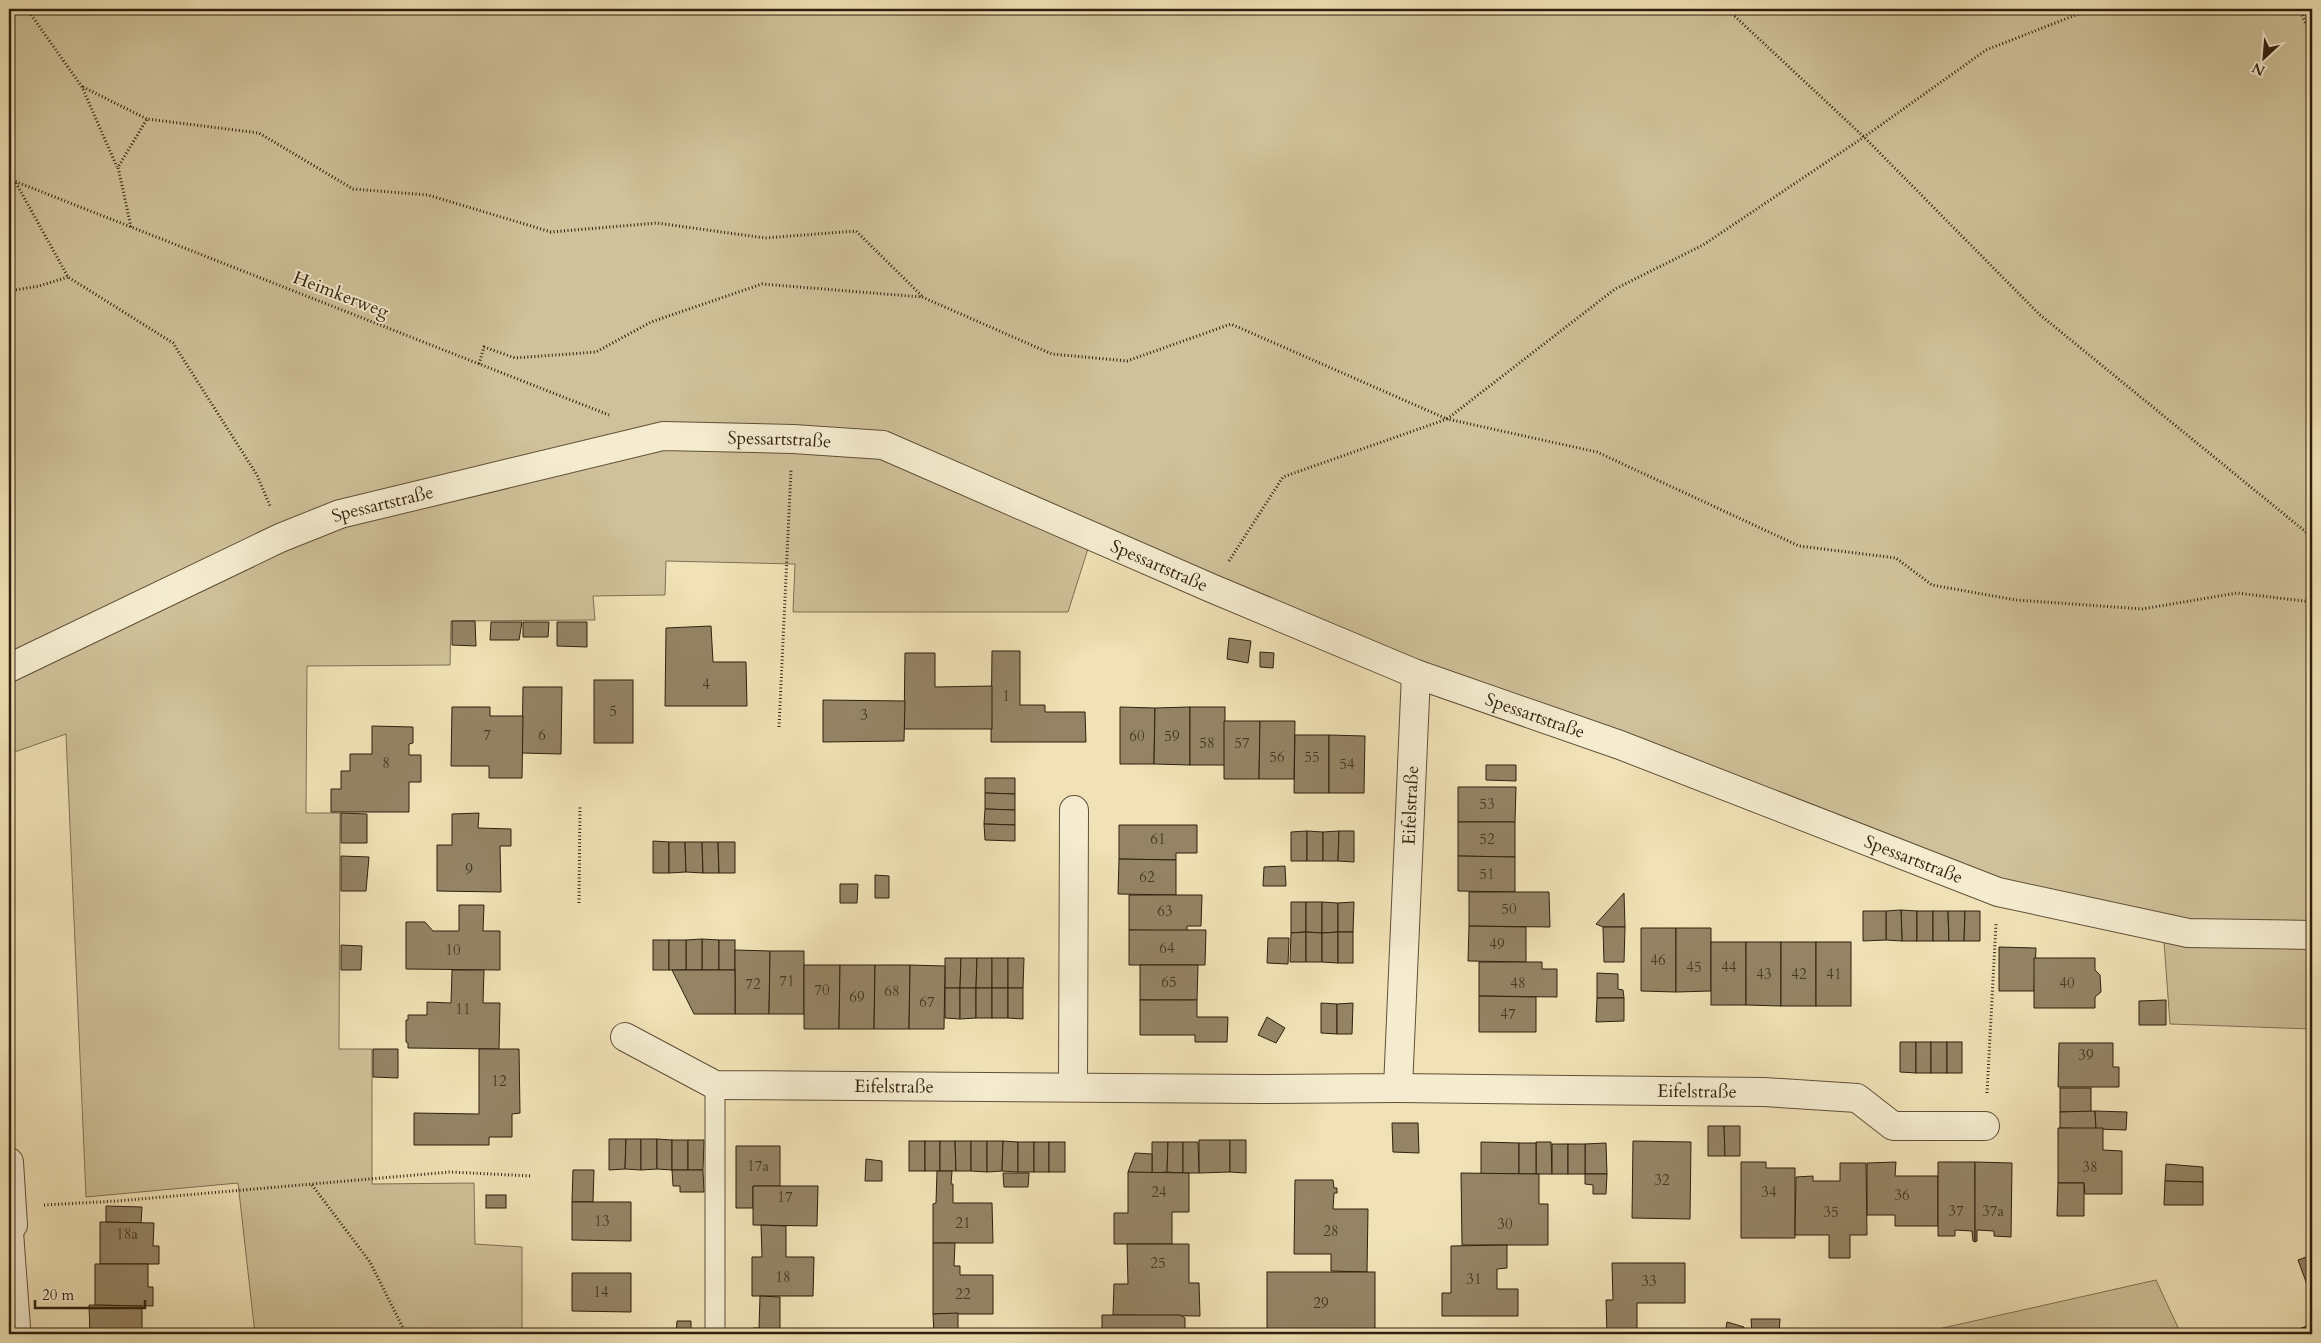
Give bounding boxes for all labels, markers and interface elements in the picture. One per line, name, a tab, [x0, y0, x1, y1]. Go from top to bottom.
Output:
north arrow	[2238, 32, 2288, 82]
text: N	[2249, 58, 2268, 80]
street label: Heimkerweg	[290, 265, 393, 325]
street label: Spessartstraße	[727, 425, 832, 454]
street label: Spessartstraße	[328, 479, 436, 529]
street label: Spessartstraße	[1107, 533, 1212, 598]
house number: 4	[702, 674, 710, 694]
house number: 1	[1002, 686, 1010, 706]
street label: Spessartstraße	[1482, 687, 1588, 744]
house number: 5	[609, 701, 617, 721]
house number: 3	[860, 705, 868, 725]
house number: 7	[483, 725, 491, 745]
house number: 6	[538, 725, 546, 745]
house number: 60	[1129, 726, 1145, 746]
house number: 59	[1164, 726, 1180, 746]
house number: 58	[1199, 733, 1215, 753]
house number: 57	[1234, 733, 1250, 753]
house number: 56	[1269, 747, 1285, 767]
house number: 55	[1304, 747, 1320, 767]
house number: 8	[382, 753, 390, 773]
house number: 54	[1339, 754, 1355, 774]
street label: Eifelstraße	[1396, 765, 1425, 846]
house number: 53	[1479, 794, 1495, 814]
house number: 61	[1150, 829, 1166, 849]
house number: 52	[1479, 829, 1495, 849]
street label: Spessartstraße	[1861, 829, 1967, 890]
house number: 9	[465, 859, 473, 879]
house number: 51	[1479, 864, 1495, 884]
house number: 62	[1139, 867, 1155, 887]
house number: 50	[1501, 899, 1517, 919]
house number: 63	[1157, 901, 1173, 921]
house number: 49	[1489, 934, 1505, 954]
house number: 64	[1159, 938, 1175, 958]
house number: 10	[445, 940, 461, 960]
house number: 46	[1650, 950, 1666, 970]
house number: 45	[1686, 957, 1702, 977]
house number: 44	[1721, 957, 1737, 977]
house number: 43	[1756, 964, 1772, 984]
house number: 42	[1791, 964, 1807, 984]
house number: 41	[1826, 964, 1842, 984]
house number: 71	[779, 971, 795, 991]
house number: 65	[1161, 972, 1177, 992]
house number: 48	[1510, 973, 1526, 993]
house number: 40	[2059, 973, 2075, 993]
house number: 72	[745, 974, 761, 994]
house number: 70	[814, 980, 830, 1000]
house number: 68	[884, 981, 900, 1001]
house number: 69	[849, 987, 865, 1007]
house number: 67	[919, 992, 935, 1012]
house number: 11	[455, 999, 471, 1019]
house number: 47	[1500, 1004, 1516, 1024]
house number: 39	[2078, 1045, 2094, 1065]
house number: 12	[491, 1071, 507, 1091]
street label: Eifelstraße	[854, 1074, 934, 1099]
street label: Eifelstraße	[1657, 1078, 1737, 1104]
house number: 17a	[747, 1156, 769, 1176]
house number: 38	[2082, 1157, 2098, 1177]
house number: 32	[1654, 1170, 1670, 1190]
house number: 24	[1151, 1182, 1167, 1202]
house number: 34	[1761, 1182, 1777, 1202]
house number: 36	[1894, 1185, 1910, 1205]
house number: 17	[777, 1187, 793, 1207]
house number: 37	[1948, 1201, 1964, 1221]
house number: 37a	[1982, 1201, 2004, 1221]
house number: 35	[1823, 1202, 1839, 1222]
house number: 13	[594, 1211, 610, 1231]
house number: 21	[955, 1213, 971, 1233]
house number: 30	[1497, 1214, 1513, 1234]
house number: 28	[1323, 1221, 1339, 1241]
house number: 18a	[116, 1224, 138, 1244]
house number: 25	[1150, 1253, 1166, 1273]
house number: 18	[775, 1267, 791, 1287]
house number: 31	[1466, 1269, 1482, 1289]
house number: 33	[1641, 1271, 1657, 1291]
scale bar	[35, 1278, 145, 1310]
house number: 14	[593, 1282, 609, 1302]
house number: 22	[955, 1284, 971, 1304]
text: 20 m	[42, 1285, 74, 1305]
house number: 29	[1313, 1293, 1329, 1313]

